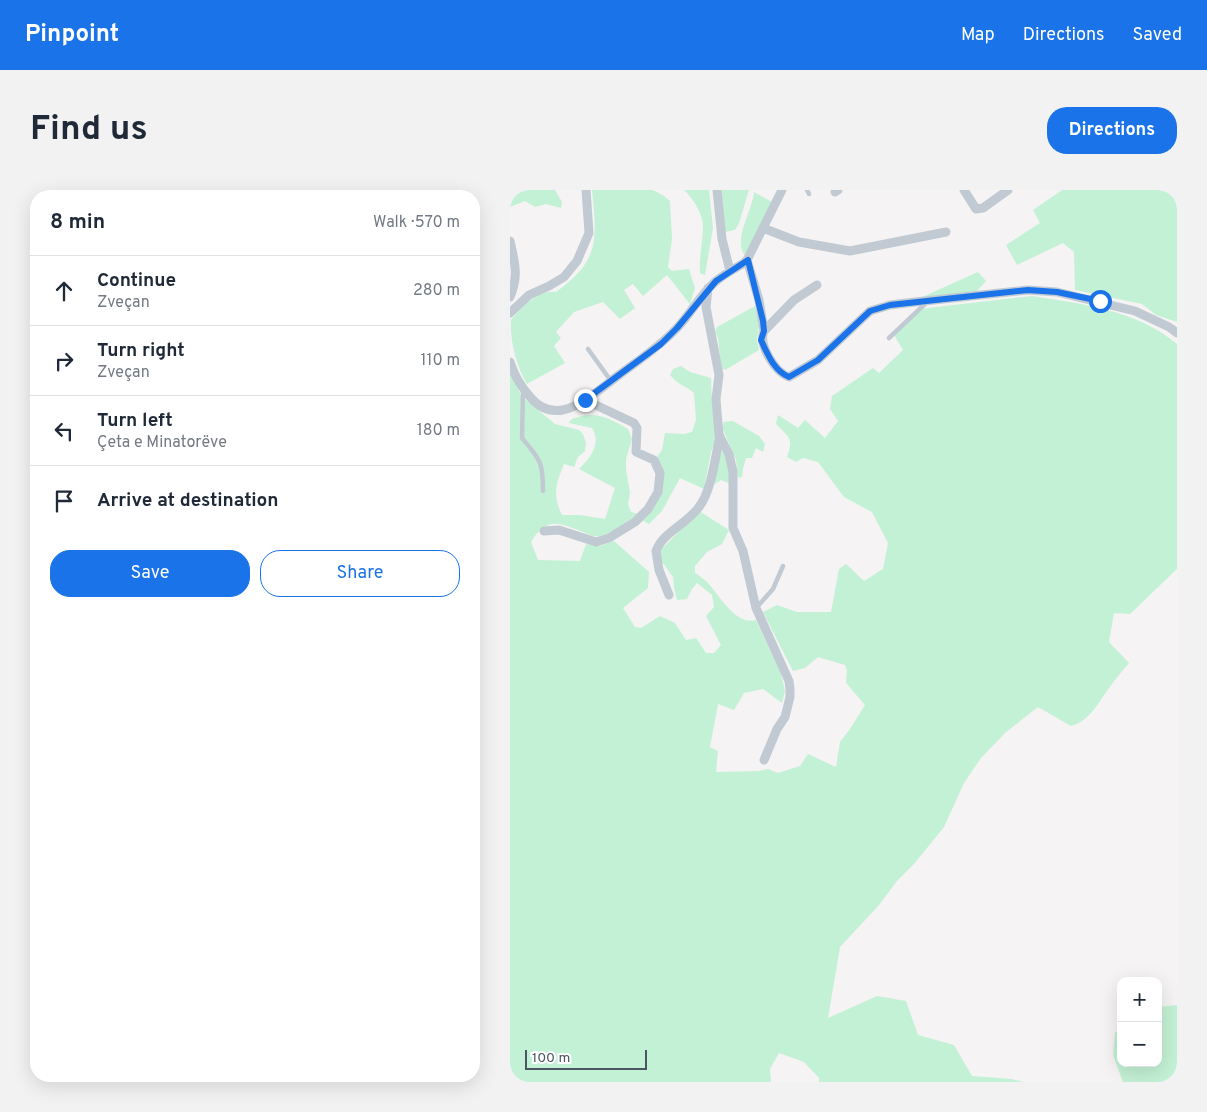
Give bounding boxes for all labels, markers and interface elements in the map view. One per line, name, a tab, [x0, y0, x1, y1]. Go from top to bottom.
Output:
text: Pinpoint	[25, 20, 119, 50]
text: Map	[961, 24, 995, 47]
text: Directions	[1023, 24, 1105, 47]
text: Saved	[1133, 24, 1182, 47]
button: Directions	[1047, 107, 1177, 154]
text: Find us	[30, 108, 148, 152]
text: 8 min	[50, 209, 105, 236]
text: Walk · 570 m	[373, 213, 460, 233]
text: Continue	[97, 269, 176, 293]
icon: ahead	[50, 277, 78, 305]
text: 280 m	[413, 281, 460, 301]
route start	[1089, 290, 1112, 313]
text: Zveçan	[97, 293, 150, 313]
text: Turn right	[97, 339, 185, 363]
icon: right	[50, 347, 78, 375]
text: 110 m	[420, 351, 460, 371]
text: Zveçan	[97, 363, 150, 383]
route end	[574, 389, 597, 412]
text: Turn left	[97, 409, 173, 433]
icon: left	[50, 417, 78, 445]
text: 180 m	[417, 421, 460, 441]
text: Çeta e Minatorëve	[97, 433, 227, 453]
icon: arrive	[50, 487, 78, 515]
text: Arrive at destination	[97, 489, 278, 513]
button: Save	[50, 550, 250, 597]
button: Share	[260, 550, 460, 597]
map controls	[1117, 977, 1162, 1067]
button: +	[1117, 977, 1162, 1022]
button: −	[1117, 1022, 1162, 1067]
scale bar	[525, 1047, 648, 1070]
text: 100 m	[532, 1050, 570, 1067]

